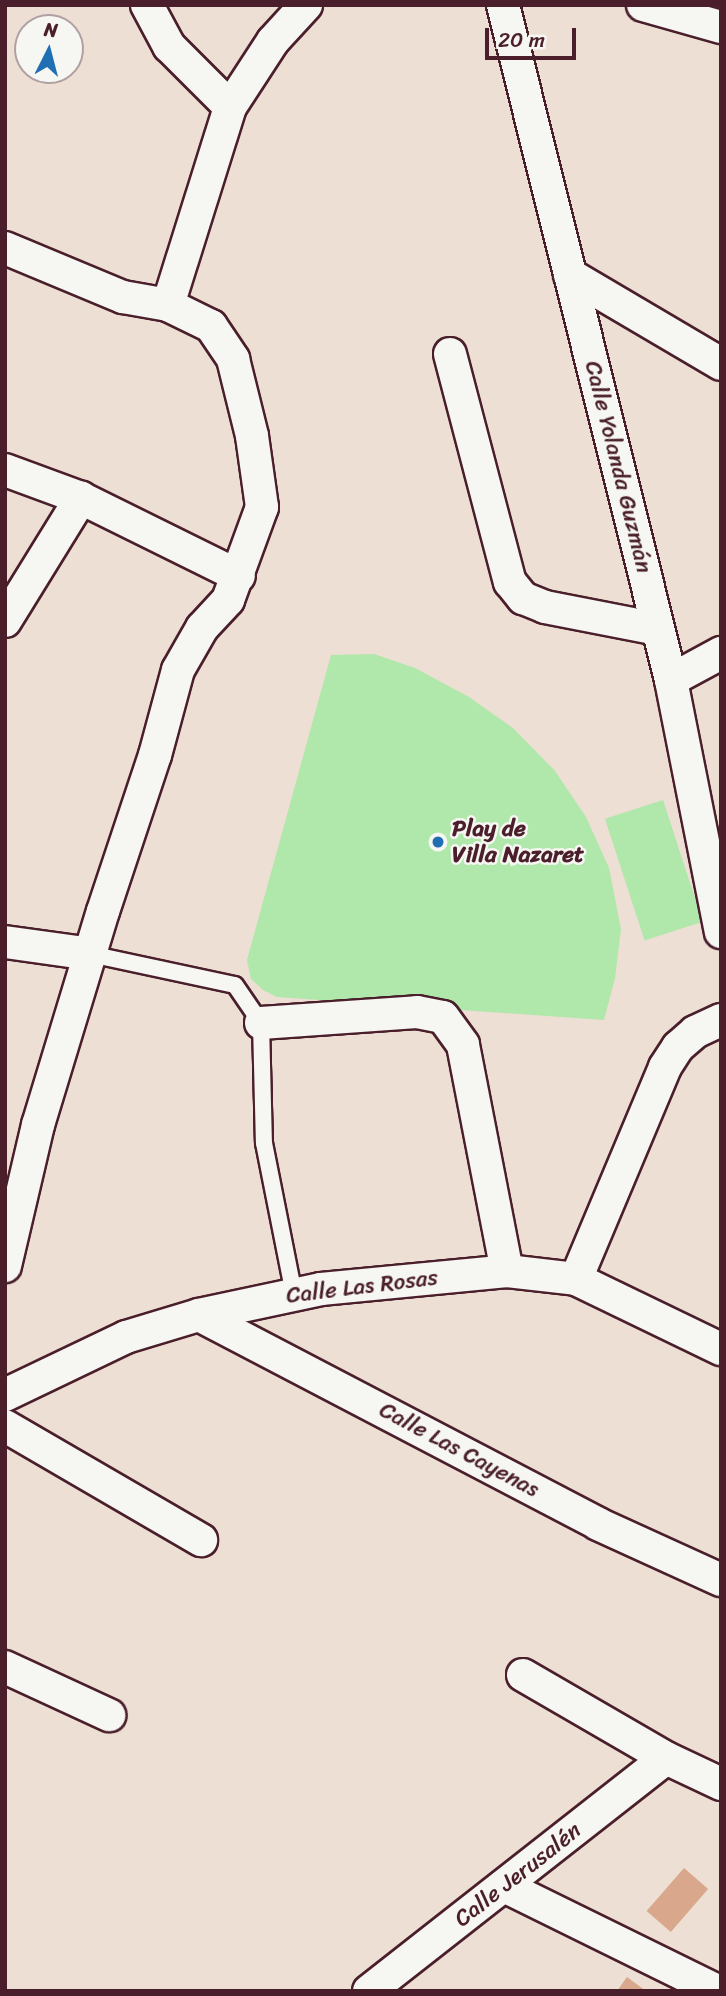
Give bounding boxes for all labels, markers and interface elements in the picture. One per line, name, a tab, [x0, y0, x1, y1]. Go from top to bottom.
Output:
text: N	[43, 13, 59, 47]
north arrow	[14, 14, 84, 84]
scale bar	[488, 14, 579, 58]
text: 20 m	[498, 21, 545, 59]
street label: Calle Yolanda Guzmán	[578, 358, 658, 576]
place label: Play de Villa Nazaret	[452, 815, 582, 869]
marker: Play de Villa Nazaret	[430, 834, 446, 850]
street label: Calle Las Rosas	[284, 1264, 440, 1310]
street label: Calle Las Cayenas	[374, 1396, 544, 1504]
street label: Calle Jerusalén	[449, 1817, 587, 1933]

